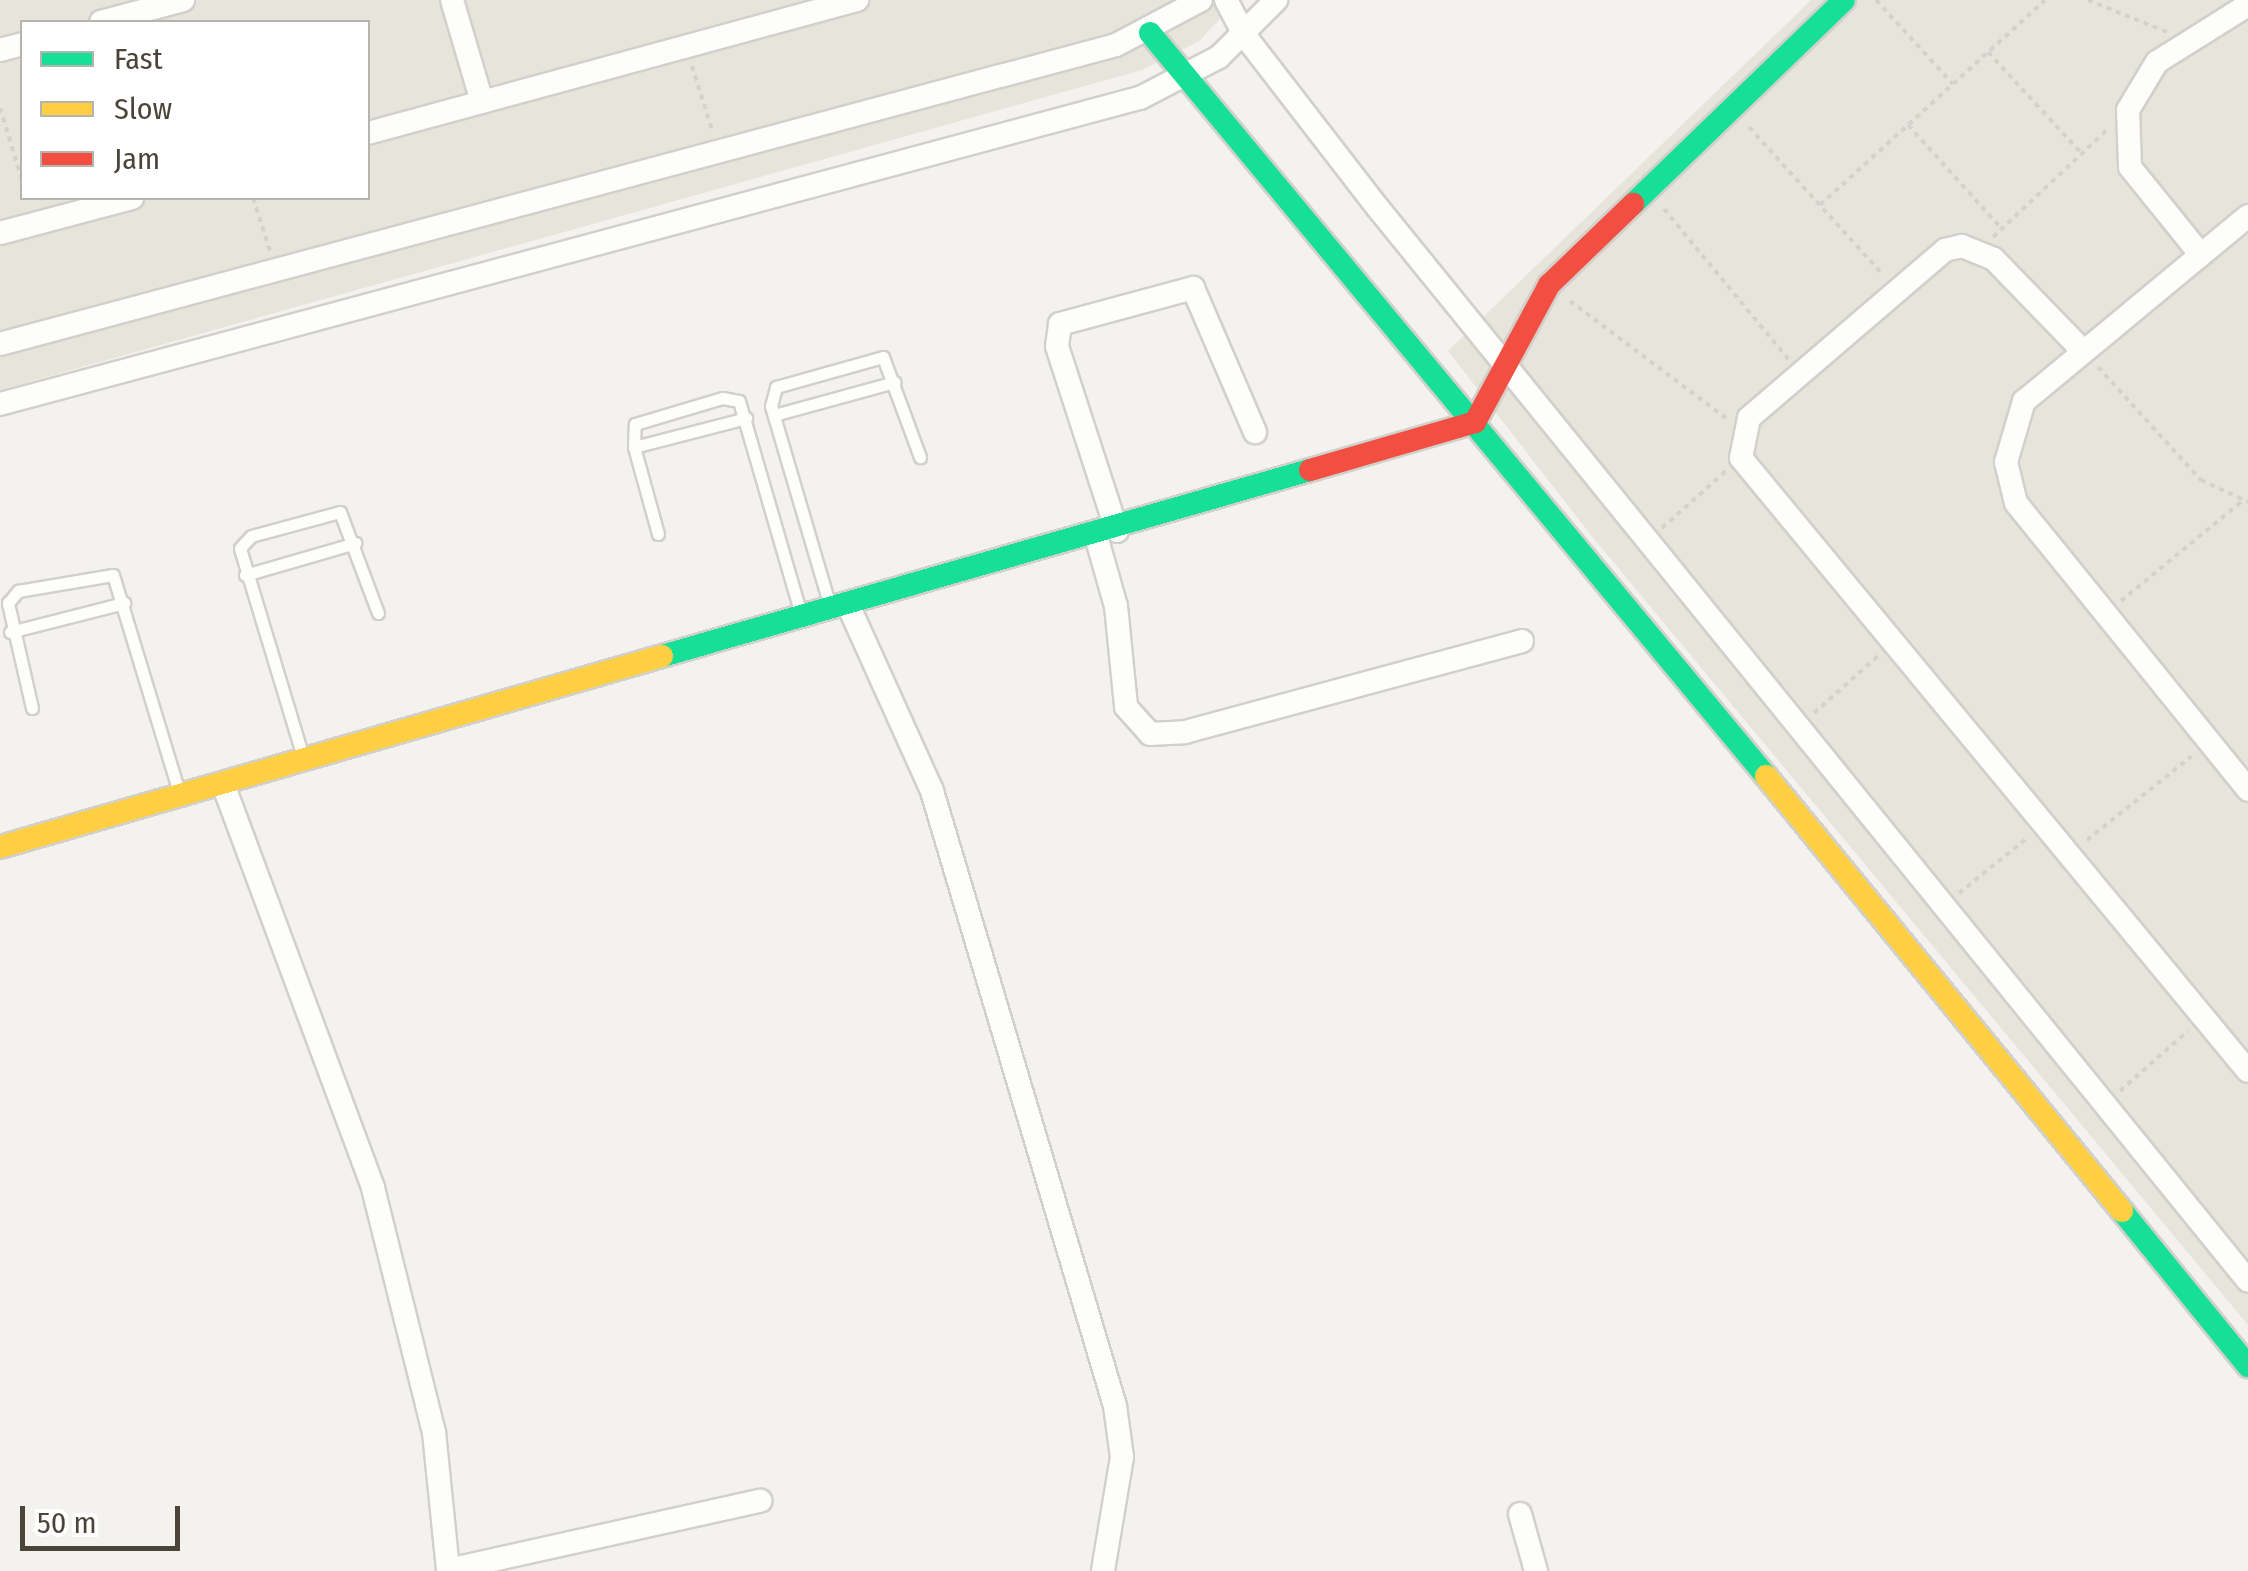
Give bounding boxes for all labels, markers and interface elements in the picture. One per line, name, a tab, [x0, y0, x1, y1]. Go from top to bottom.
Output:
legend	[20, 20, 370, 200]
text: Fast	[114, 41, 162, 77]
text: Slow	[114, 91, 172, 127]
text: Jam	[114, 141, 160, 177]
scale bar	[25, 1486, 185, 1548]
text: 50 m	[37, 1505, 97, 1541]

